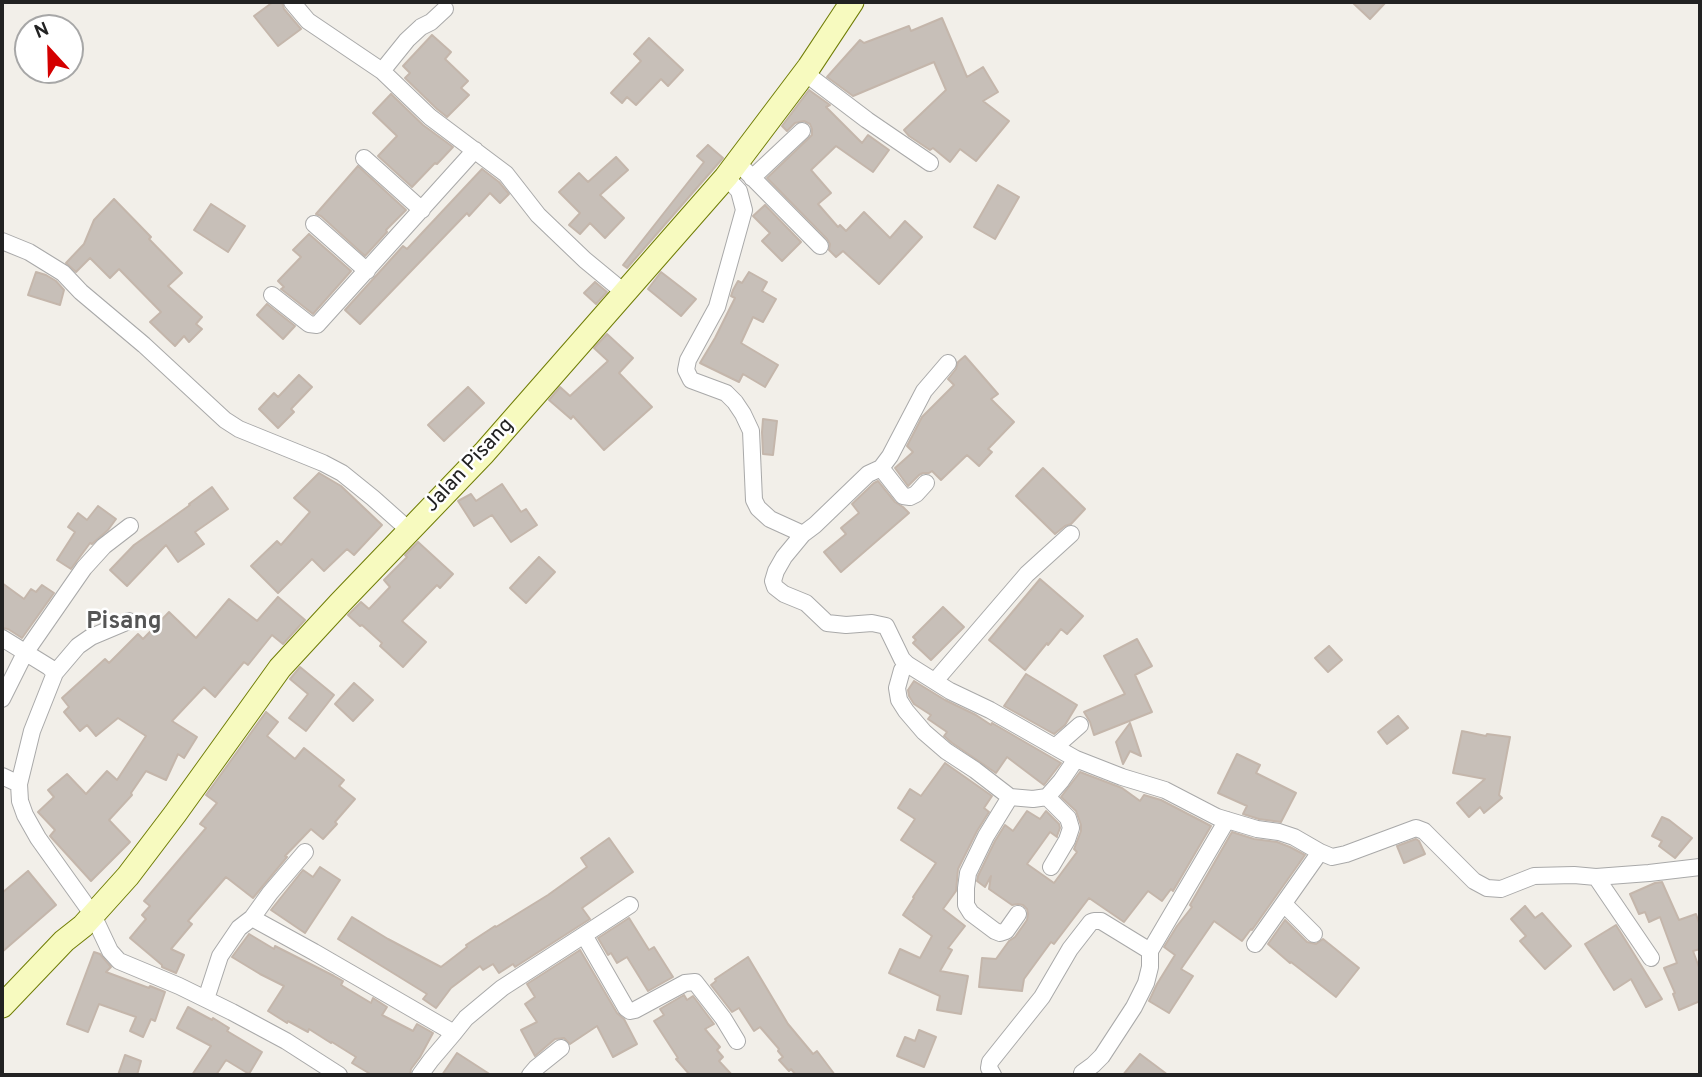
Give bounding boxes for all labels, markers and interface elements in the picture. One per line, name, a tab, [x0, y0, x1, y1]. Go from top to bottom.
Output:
north arrow	[14, 14, 84, 84]
text: N	[31, 18, 53, 45]
street label: Jalan Pisang	[420, 414, 520, 518]
district label: Pisang	[86, 609, 162, 637]

